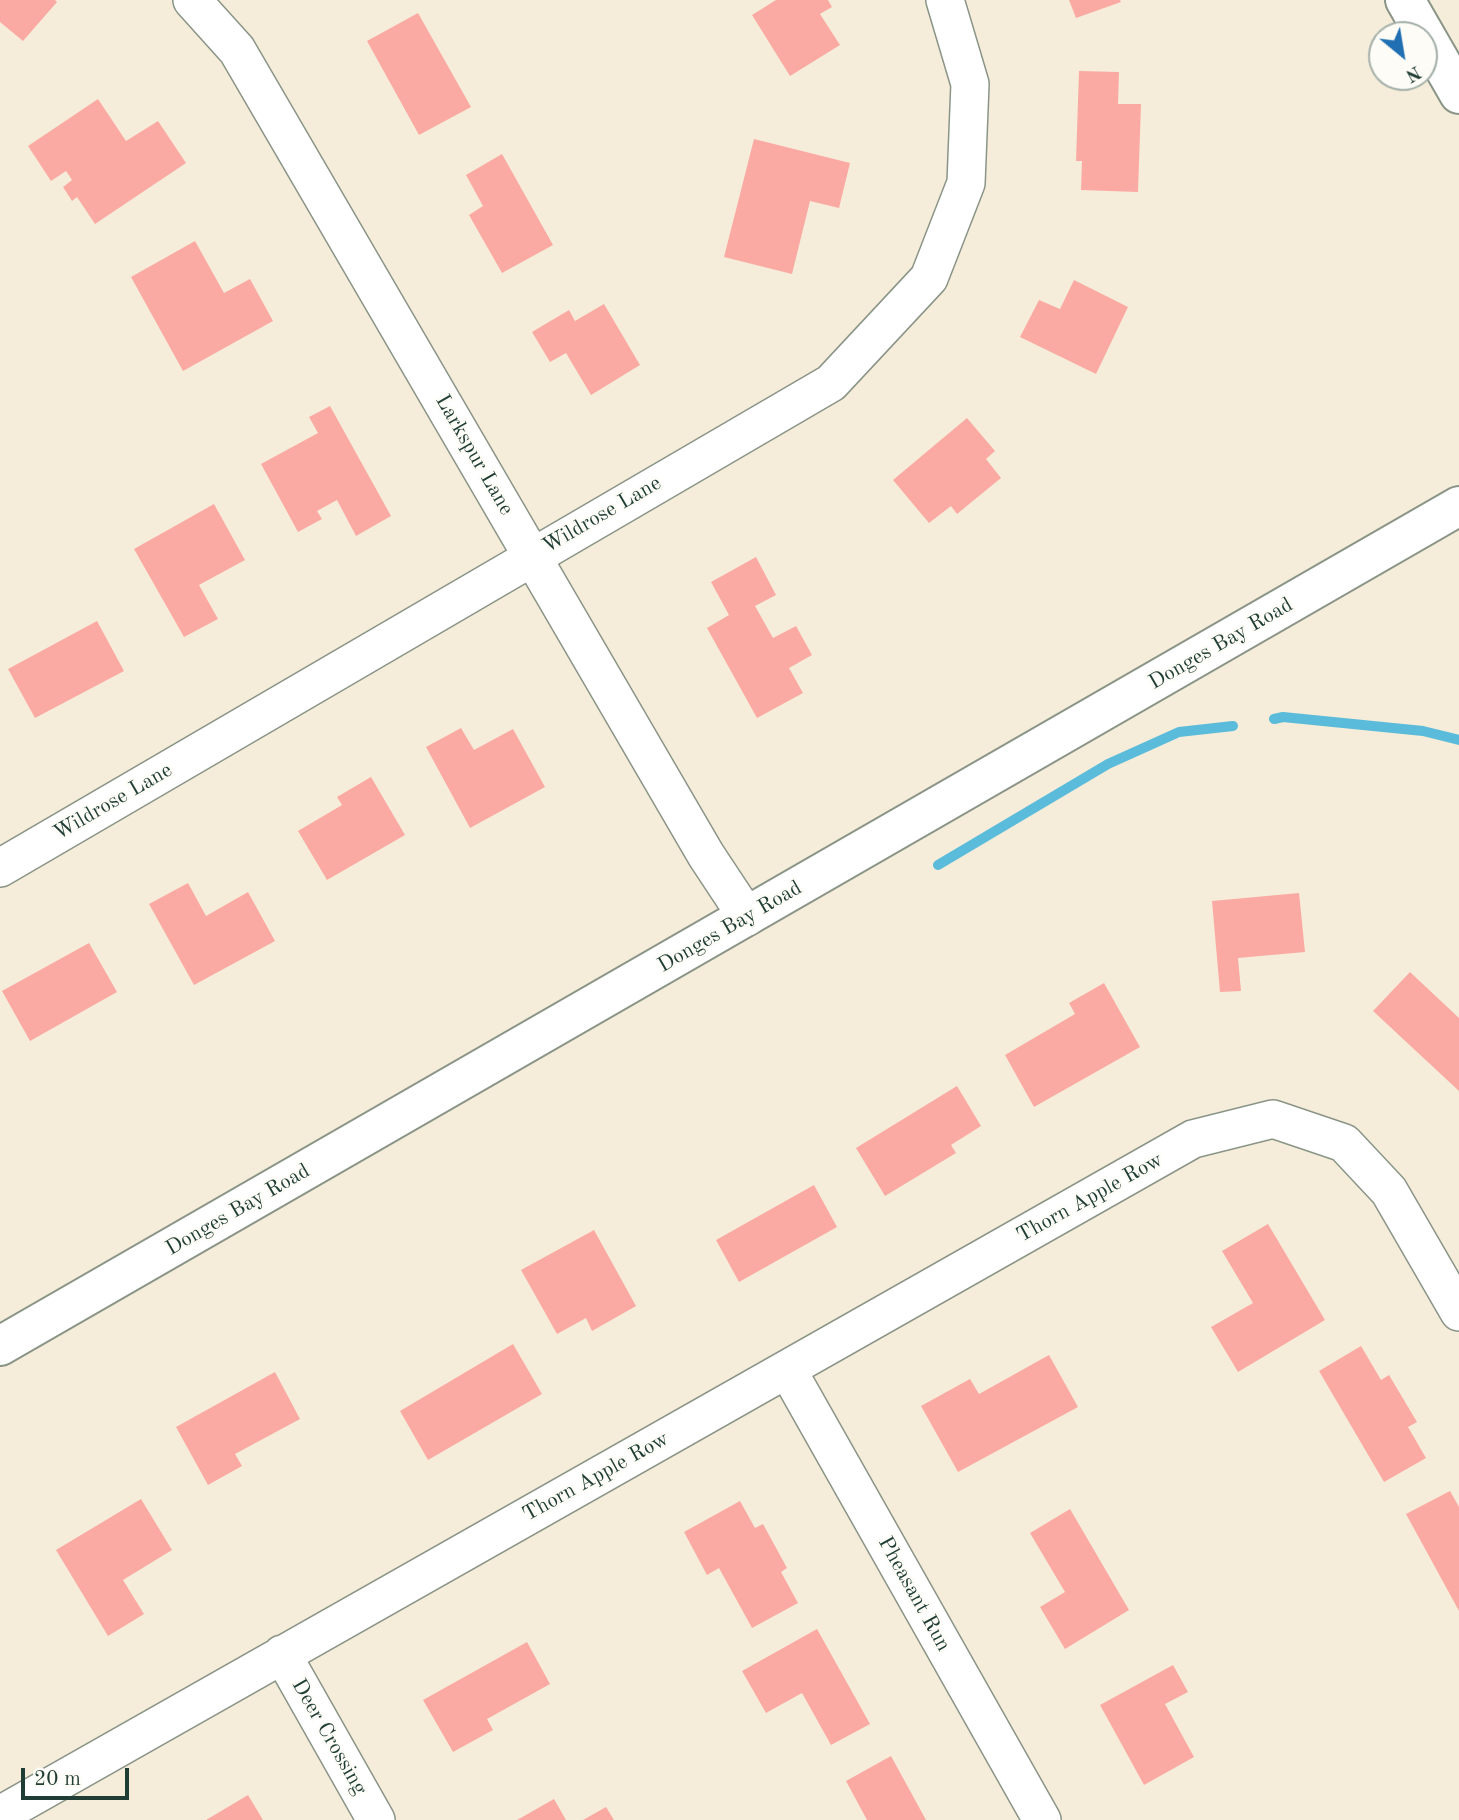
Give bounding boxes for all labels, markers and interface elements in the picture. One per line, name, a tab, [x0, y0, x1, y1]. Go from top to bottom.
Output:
north arrow	[1368, 21, 1438, 91]
text: N	[1402, 61, 1424, 85]
street label: Larkspur Lane	[429, 390, 519, 520]
street label: Wildrose Lane	[538, 471, 666, 559]
street label: Donges Bay Road	[1144, 592, 1298, 696]
street label: Wildrose Lane	[49, 758, 177, 846]
street label: Donges Bay Road	[653, 875, 807, 979]
street label: Thorn Apple Row	[1013, 1147, 1167, 1249]
street label: Donges Bay Road	[161, 1158, 315, 1262]
street label: Thorn Apple Row	[519, 1426, 673, 1528]
street label: Pheasant Run	[872, 1532, 956, 1656]
street label: Deer Crossing	[286, 1674, 372, 1800]
scale bar	[24, 1754, 133, 1798]
text: 20 m	[34, 1769, 81, 1790]

